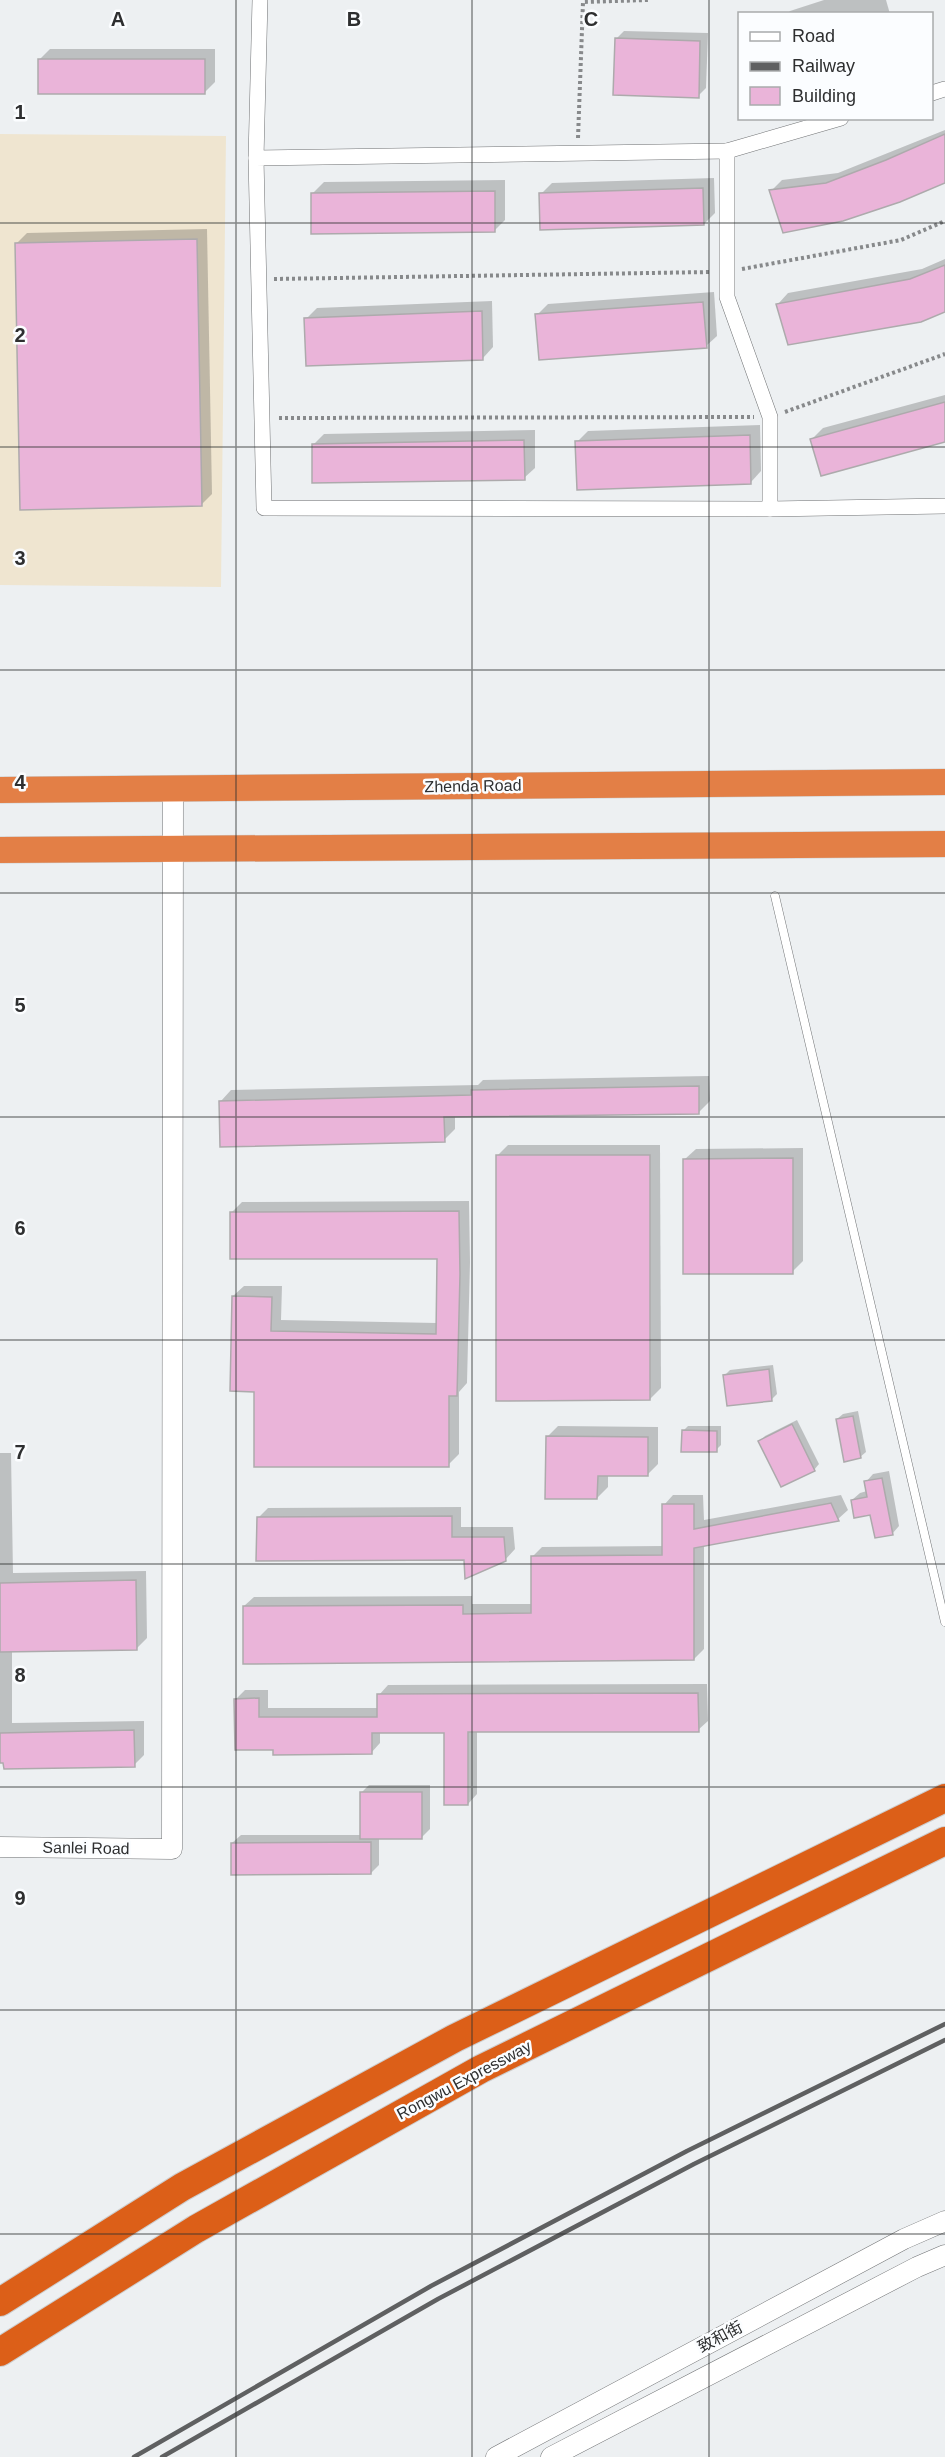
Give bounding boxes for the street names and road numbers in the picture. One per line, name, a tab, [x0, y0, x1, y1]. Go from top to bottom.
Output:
street label: Zhenda Road	[424, 777, 522, 795]
street label: Sanlei Road	[42, 1839, 130, 1857]
street label: Rongwu Expressway	[394, 2037, 534, 2123]
street label: 致和街	[694, 2317, 745, 2356]

